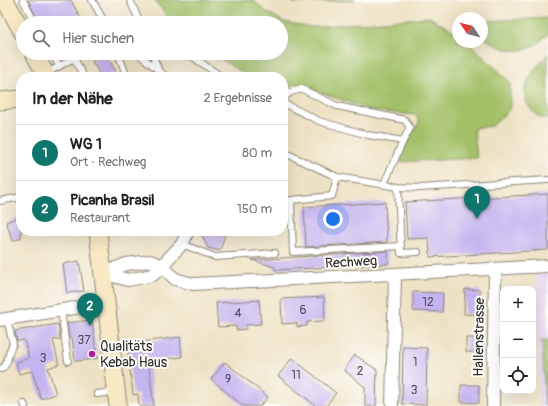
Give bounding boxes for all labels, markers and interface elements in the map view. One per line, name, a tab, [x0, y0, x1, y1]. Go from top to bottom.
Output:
north arrow	[452, 12, 488, 48]
search box	[16, 16, 288, 60]
icon: search	[30, 27, 52, 49]
text: Hier suchen	[62, 29, 134, 48]
text: In der Nähe	[32, 88, 113, 109]
text: 2 Ergebnisse	[203, 90, 272, 106]
text: WG 1	[70, 135, 102, 154]
text: 1	[42, 145, 48, 161]
text: 80 m	[242, 145, 272, 161]
text: Ort · Rechweg	[70, 154, 146, 170]
pin: 1	[464, 186, 490, 219]
text: Picanha Brasil	[70, 191, 155, 210]
text: 2	[41, 201, 49, 217]
text: 150 m	[237, 201, 272, 217]
your location	[323, 209, 343, 229]
text: Restaurant	[70, 210, 130, 226]
street label: Rechweg	[325, 252, 377, 272]
map controls	[500, 286, 536, 394]
button: +	[500, 286, 536, 322]
pin: 2	[77, 293, 103, 326]
house number: 12	[422, 295, 434, 310]
street label: Hallenstrasse	[470, 297, 488, 377]
house number: 6	[300, 303, 307, 318]
house number: 4	[235, 306, 242, 321]
button: −	[500, 322, 536, 358]
house number: 37	[77, 333, 91, 348]
place label: Qualitäts Kebab Haus	[100, 338, 168, 371]
marker: Qualitäts Kebab Haus	[87, 349, 97, 359]
house number: 3	[40, 351, 47, 366]
house number: 1	[413, 355, 417, 370]
button: locate	[500, 358, 536, 394]
house number: 2	[357, 364, 364, 379]
house number: 11	[291, 368, 301, 383]
house number: 9	[225, 372, 231, 387]
house number: 3	[411, 383, 418, 398]

